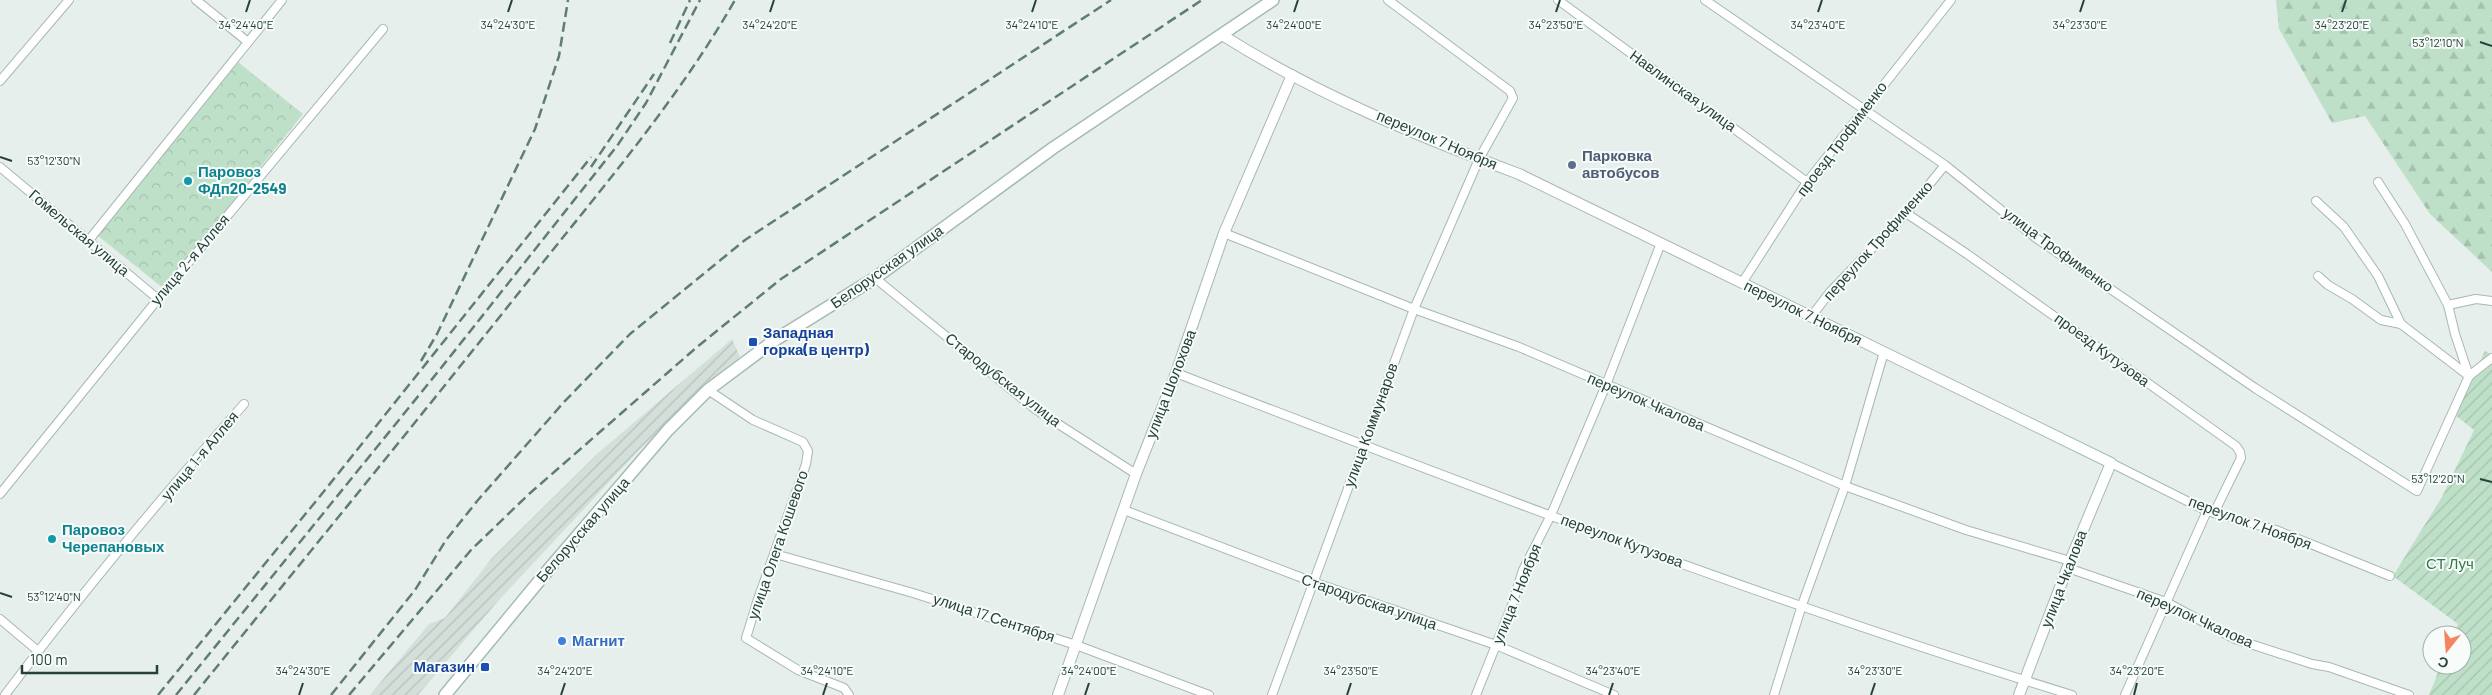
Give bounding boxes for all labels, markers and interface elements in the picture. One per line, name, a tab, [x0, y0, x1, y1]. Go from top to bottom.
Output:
text: 34°24'40"E	[218, 17, 274, 31]
text: 34°24'30"E	[480, 17, 536, 31]
text: 34°24'20"E	[742, 17, 798, 31]
text: 34°24'10"E	[1005, 17, 1059, 31]
text: 34°24'00"E	[1266, 17, 1322, 31]
text: 34°23'50"E	[1529, 17, 1583, 31]
text: 34°23'40"E	[1790, 17, 1846, 31]
text: 34°23'30"E	[2053, 17, 2107, 31]
text: 34°23'20"E	[2314, 17, 2370, 31]
text: 53°12'10"N	[2412, 35, 2464, 49]
street label: Навлинская улица	[1627, 45, 1741, 135]
street label: проезд Трофименко	[1792, 78, 1890, 199]
street label: переулок 7 Ноября	[1374, 106, 1500, 173]
place label: Парковка автобусов	[1582, 146, 1659, 181]
text: 53°12'30"N	[27, 153, 81, 167]
marker: Парковка автобусов	[1566, 159, 1578, 171]
place label: Паровоз ФДп20-2549	[198, 162, 286, 197]
marker: Паровоз ФДп20-2549	[182, 175, 194, 187]
street label: переулок Трофименко	[1819, 177, 1936, 304]
street label: Гомельская улица	[26, 185, 134, 280]
street label: улица Трофименко	[2000, 203, 2117, 295]
street label: улица 2-я Аллея	[146, 210, 233, 309]
street label: Белорусская улица	[827, 220, 947, 312]
street label: переулок 7 Ноября	[1741, 276, 1865, 349]
street label: проезд Кутузова	[2052, 309, 2154, 390]
place label: Западная горка(в центр)	[763, 323, 870, 358]
street label: улица Шолохова	[1141, 326, 1199, 441]
street label: Стародубская улица	[942, 328, 1066, 430]
marker: Западная горка(в центр)	[747, 336, 759, 348]
street label: улица Коммунаров	[1339, 360, 1401, 489]
street label: переулок Чкалова	[1585, 368, 1708, 434]
street label: улица 1-я Аллея	[157, 407, 242, 503]
street label: улица Олега Кошевого	[743, 468, 811, 622]
text: 53°12'20"N	[2411, 471, 2465, 485]
street label: Белорусская улица	[532, 473, 633, 585]
street label: переулок 7 Ноября	[2187, 491, 2314, 553]
street label: переулок Кутузова	[1559, 510, 1687, 571]
place label: Паровоз Черепановых	[62, 520, 165, 555]
street label: улица Чкалова	[2036, 527, 2090, 630]
marker: Паровоз Черепановых	[46, 533, 58, 545]
street label: улица 7 Ноября	[1488, 541, 1544, 646]
park label: СТ Луч	[2426, 554, 2474, 572]
street label: Стародубская улица	[1299, 569, 1440, 633]
street label: переулок Чкалова	[2134, 583, 2257, 651]
text: 53°12'40"N	[27, 589, 81, 603]
street label: улица 17 Сентября	[931, 589, 1057, 645]
north arrow	[2422, 625, 2472, 675]
place label: Магнит	[572, 631, 625, 649]
marker: Магнит	[556, 635, 568, 647]
scale bar	[22, 642, 158, 674]
text: 100 m	[30, 650, 68, 668]
text: С	[2436, 653, 2450, 673]
place label: Магазин	[413, 657, 475, 675]
marker: Магазин	[479, 661, 491, 673]
text: 34°24'30"E	[275, 663, 331, 677]
text: 34°24'20"E	[537, 663, 593, 677]
text: 34°24'10"E	[800, 663, 854, 677]
text: 34°24'00"E	[1061, 663, 1117, 677]
text: 34°23'50"E	[1324, 663, 1378, 677]
text: 34°23'40"E	[1585, 663, 1641, 677]
text: 34°23'30"E	[1848, 663, 1902, 677]
text: 34°23'20"E	[2109, 663, 2165, 677]

